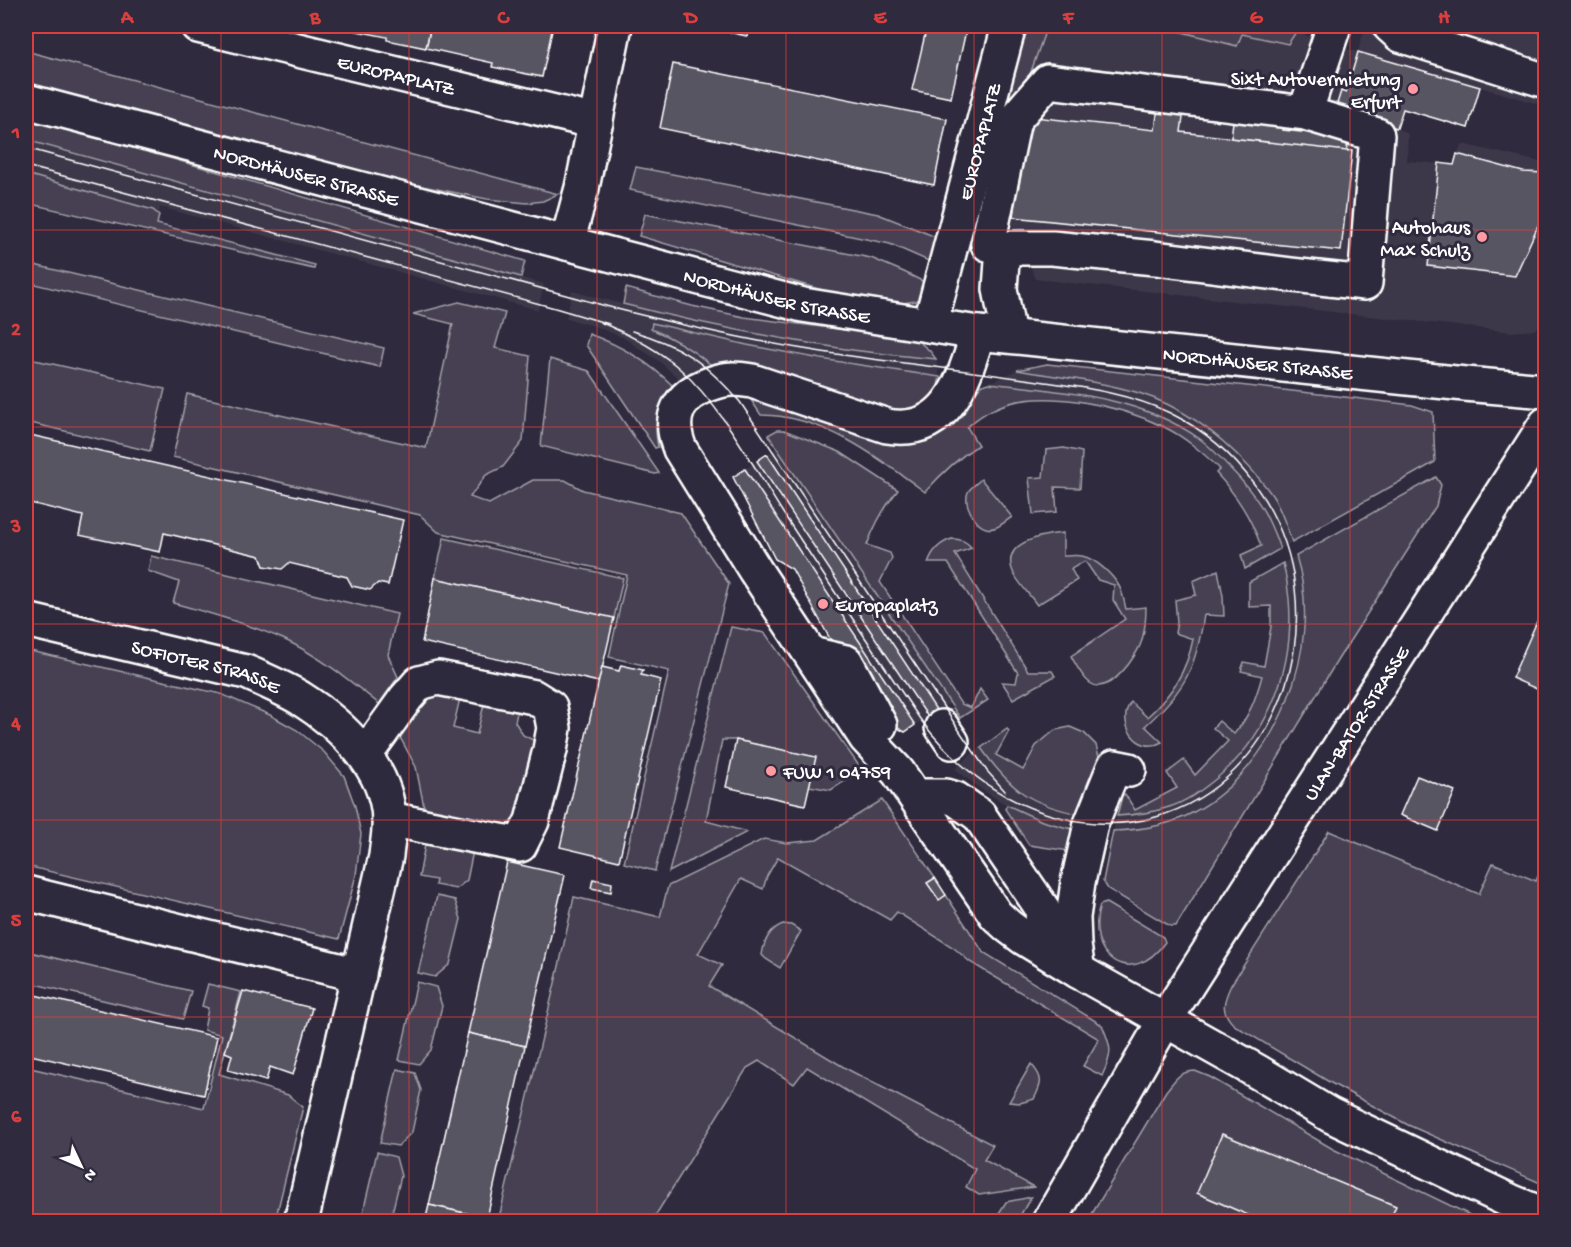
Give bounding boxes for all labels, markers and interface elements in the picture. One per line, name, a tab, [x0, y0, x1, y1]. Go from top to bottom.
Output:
text: A	[120, 8, 135, 31]
text: B	[309, 8, 321, 31]
text: C	[497, 8, 511, 31]
text: D	[682, 8, 698, 31]
text: E	[874, 8, 888, 31]
text: F	[1062, 8, 1075, 31]
text: G	[1250, 8, 1264, 31]
text: H	[1438, 8, 1450, 31]
street label: EUROPAPLATZ	[334, 52, 458, 103]
place label: Sixt Autovermietung Erfurt	[1231, 70, 1403, 116]
street label: EUROPAPLATZ	[955, 80, 1009, 203]
marker: Sixt Autovermietung Erfurt	[1406, 82, 1420, 96]
text: 1	[11, 123, 20, 146]
street label: NORDHÄUSER STRASSE	[210, 143, 402, 214]
place label: Autohaus Max Schulz	[1380, 218, 1471, 264]
marker: Autohaus Max Schulz	[1475, 230, 1489, 244]
street label: NORDHÄUSER STRASSE	[681, 266, 873, 331]
text: 2	[11, 320, 21, 343]
street label: NORDHÄUSER STRASSE	[1162, 344, 1355, 387]
text: 3	[10, 517, 21, 540]
place label: Europaplatz	[835, 596, 939, 619]
marker: Europaplatz	[816, 597, 830, 611]
street label: SOFIOTER STRASSE	[129, 637, 285, 701]
street label: ULAN-BATOR-STRASSE	[1300, 642, 1417, 806]
text: 4	[10, 714, 21, 737]
place label: FUW 1 04759	[782, 763, 891, 786]
marker: FUW 1 04759	[764, 764, 778, 778]
text: 5	[11, 911, 22, 934]
text: 6	[11, 1107, 22, 1130]
north arrow	[51, 1136, 111, 1196]
text: N	[78, 1164, 100, 1185]

